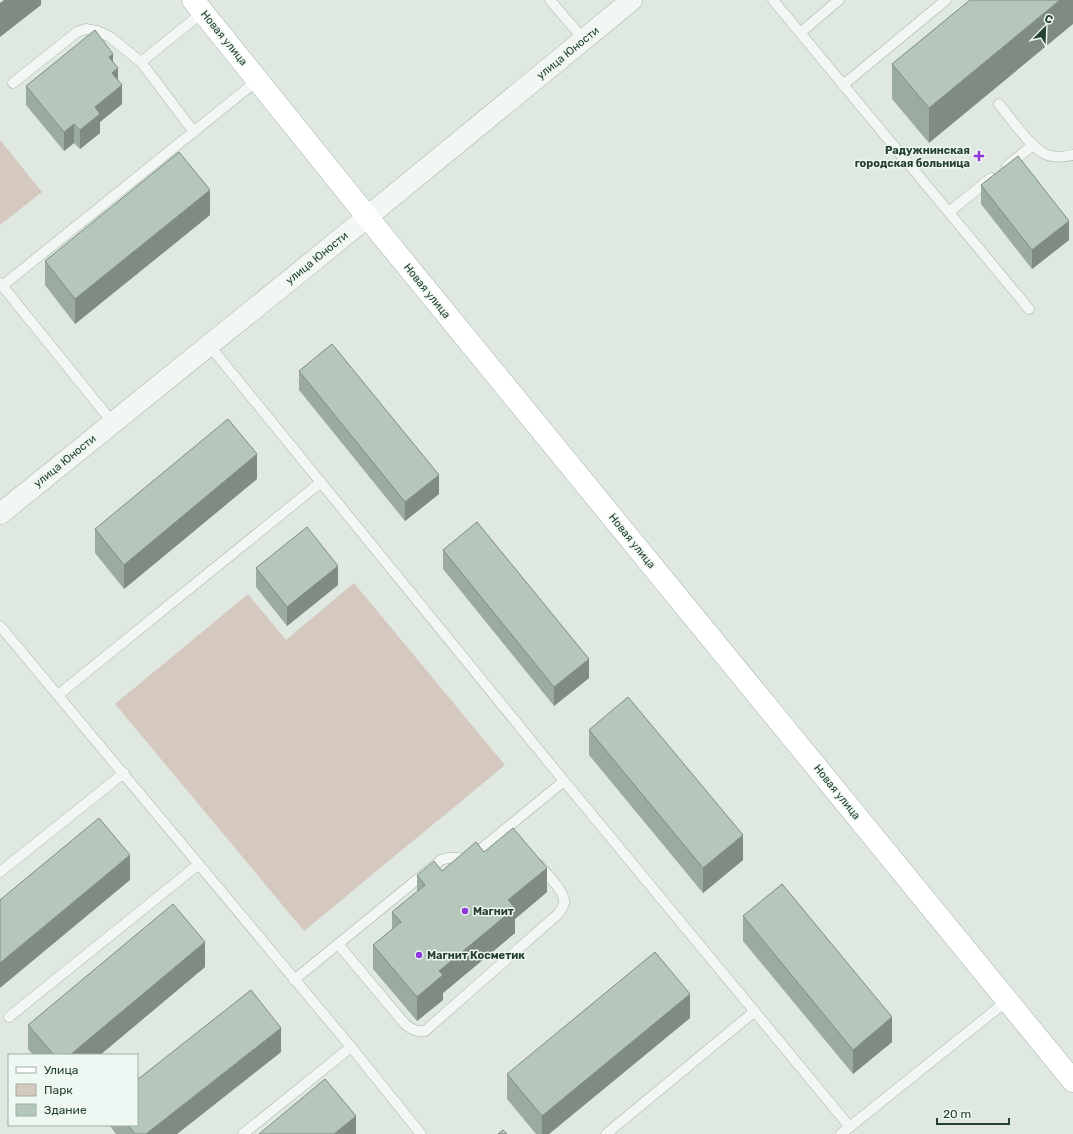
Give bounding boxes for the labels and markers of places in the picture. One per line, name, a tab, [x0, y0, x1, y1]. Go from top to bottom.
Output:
place label: Радужнинская городская больница	[855, 144, 970, 170]
marker: Радужнинская городская больница	[973, 150, 985, 162]
place label: Магнит	[473, 905, 514, 918]
marker: Магнит	[460, 906, 470, 916]
place label: Магнит Косметик	[427, 949, 525, 962]
marker: Магнит Косметик	[414, 950, 424, 960]

